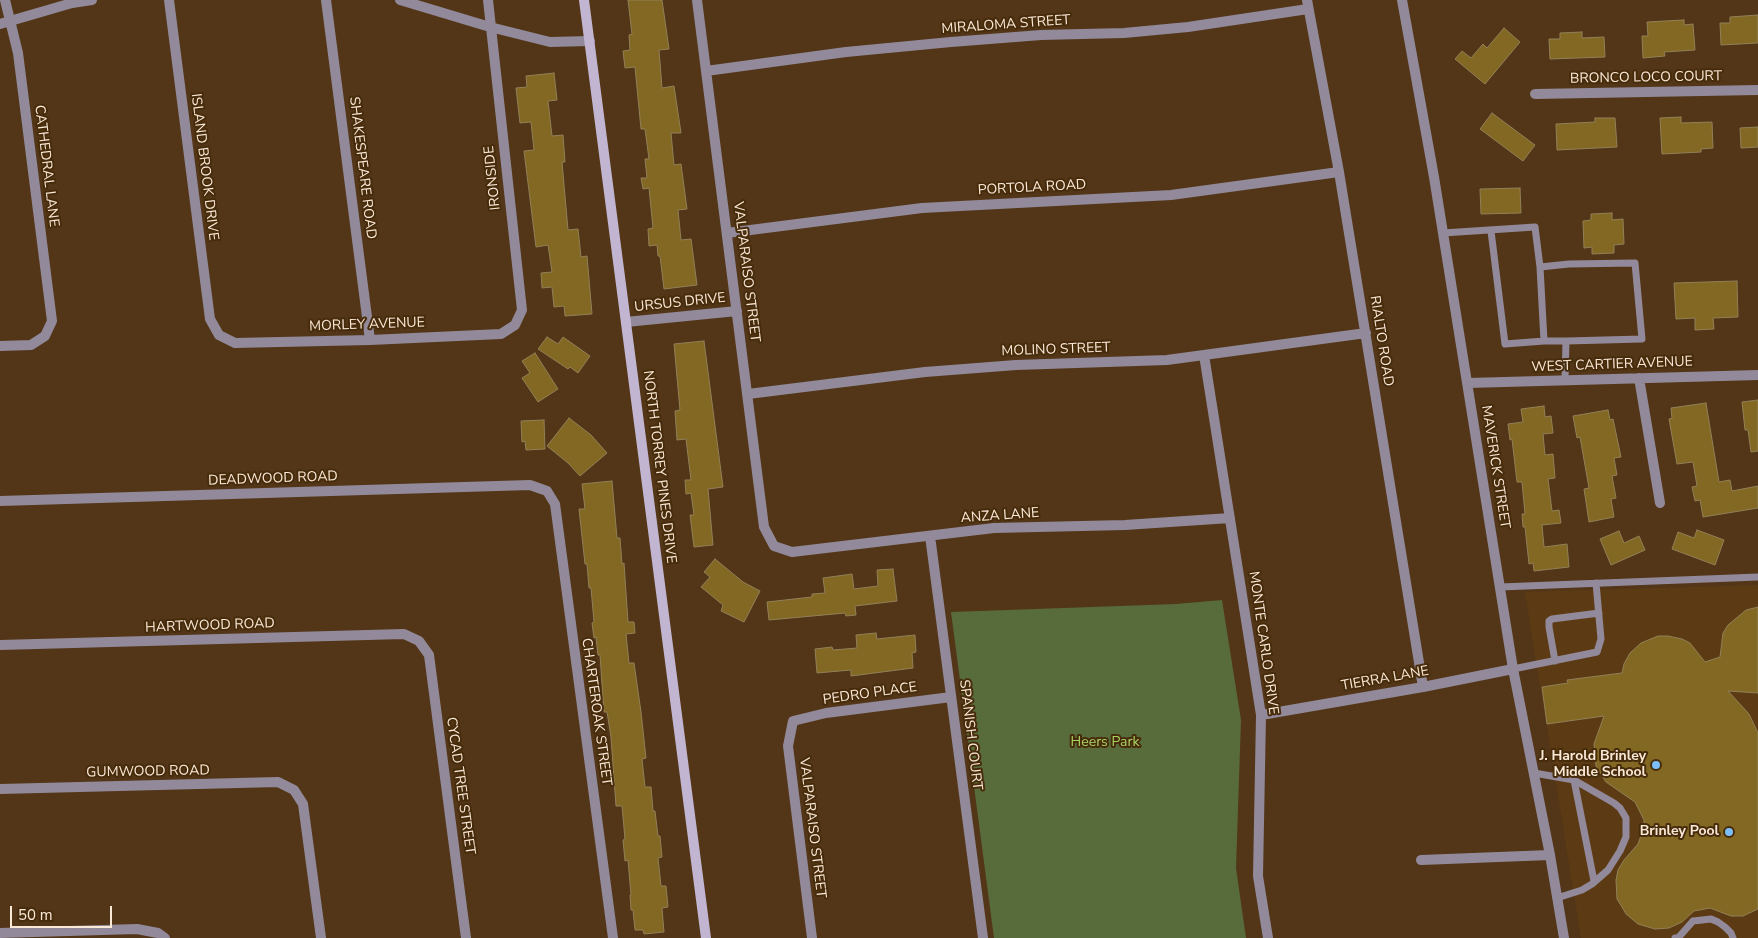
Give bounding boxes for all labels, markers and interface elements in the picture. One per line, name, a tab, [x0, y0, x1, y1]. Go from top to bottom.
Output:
street label: MIRALOMA STREET	[941, 12, 1071, 38]
street label: BRONCO LOCO COURT	[1570, 68, 1722, 88]
street label: ISLAND BROOK DRIVE	[187, 93, 221, 241]
street label: SHAKESPEARE ROAD	[345, 96, 379, 240]
street label: CATHEDRAL LANE	[30, 104, 62, 228]
street label: IRONSIDE	[481, 145, 505, 211]
street label: PORTOLA ROAD	[977, 177, 1087, 199]
street label: VALPARAISO STREET	[729, 201, 763, 343]
street label: URSUS DRIVE	[634, 290, 726, 316]
street label: RIALTO ROAD	[1366, 294, 1396, 388]
street label: MORLEY AVENUE	[309, 315, 425, 335]
street label: MOLINO STREET	[1001, 340, 1111, 360]
street label: WEST CARTIER AVENUE	[1531, 354, 1693, 376]
street label: NORTH TORREY PINES DRIVE	[639, 370, 679, 564]
street label: MAVERICK STREET	[1477, 404, 1513, 530]
street label: DEADWOOD ROAD	[208, 468, 338, 490]
street label: ANZA LANE	[960, 505, 1040, 527]
street label: MONTE CARLO DRIVE	[1245, 570, 1281, 716]
street label: HARTWOOD ROAD	[145, 615, 275, 637]
street label: CHARTEROAK STREET	[577, 637, 615, 787]
street label: TIERRA LANE	[1340, 663, 1430, 695]
street label: PEDRO PLACE	[822, 679, 918, 709]
street label: SPANISH COURT	[955, 679, 985, 791]
street label: CYCAD TREE STREET	[442, 716, 478, 856]
park label: Heers Park	[1071, 735, 1139, 751]
place label: J. Harold Brinley Middle School	[1539, 749, 1646, 782]
street label: VALPARAISO STREET	[795, 757, 829, 899]
marker: J. Harold Brinley Middle School	[1650, 759, 1662, 771]
street label: GUMWOOD ROAD	[86, 763, 210, 781]
place label: Brinley Pool	[1640, 824, 1719, 840]
marker: Brinley Pool	[1723, 826, 1735, 838]
scale bar	[12, 896, 115, 928]
text: 50 m	[18, 905, 53, 925]

